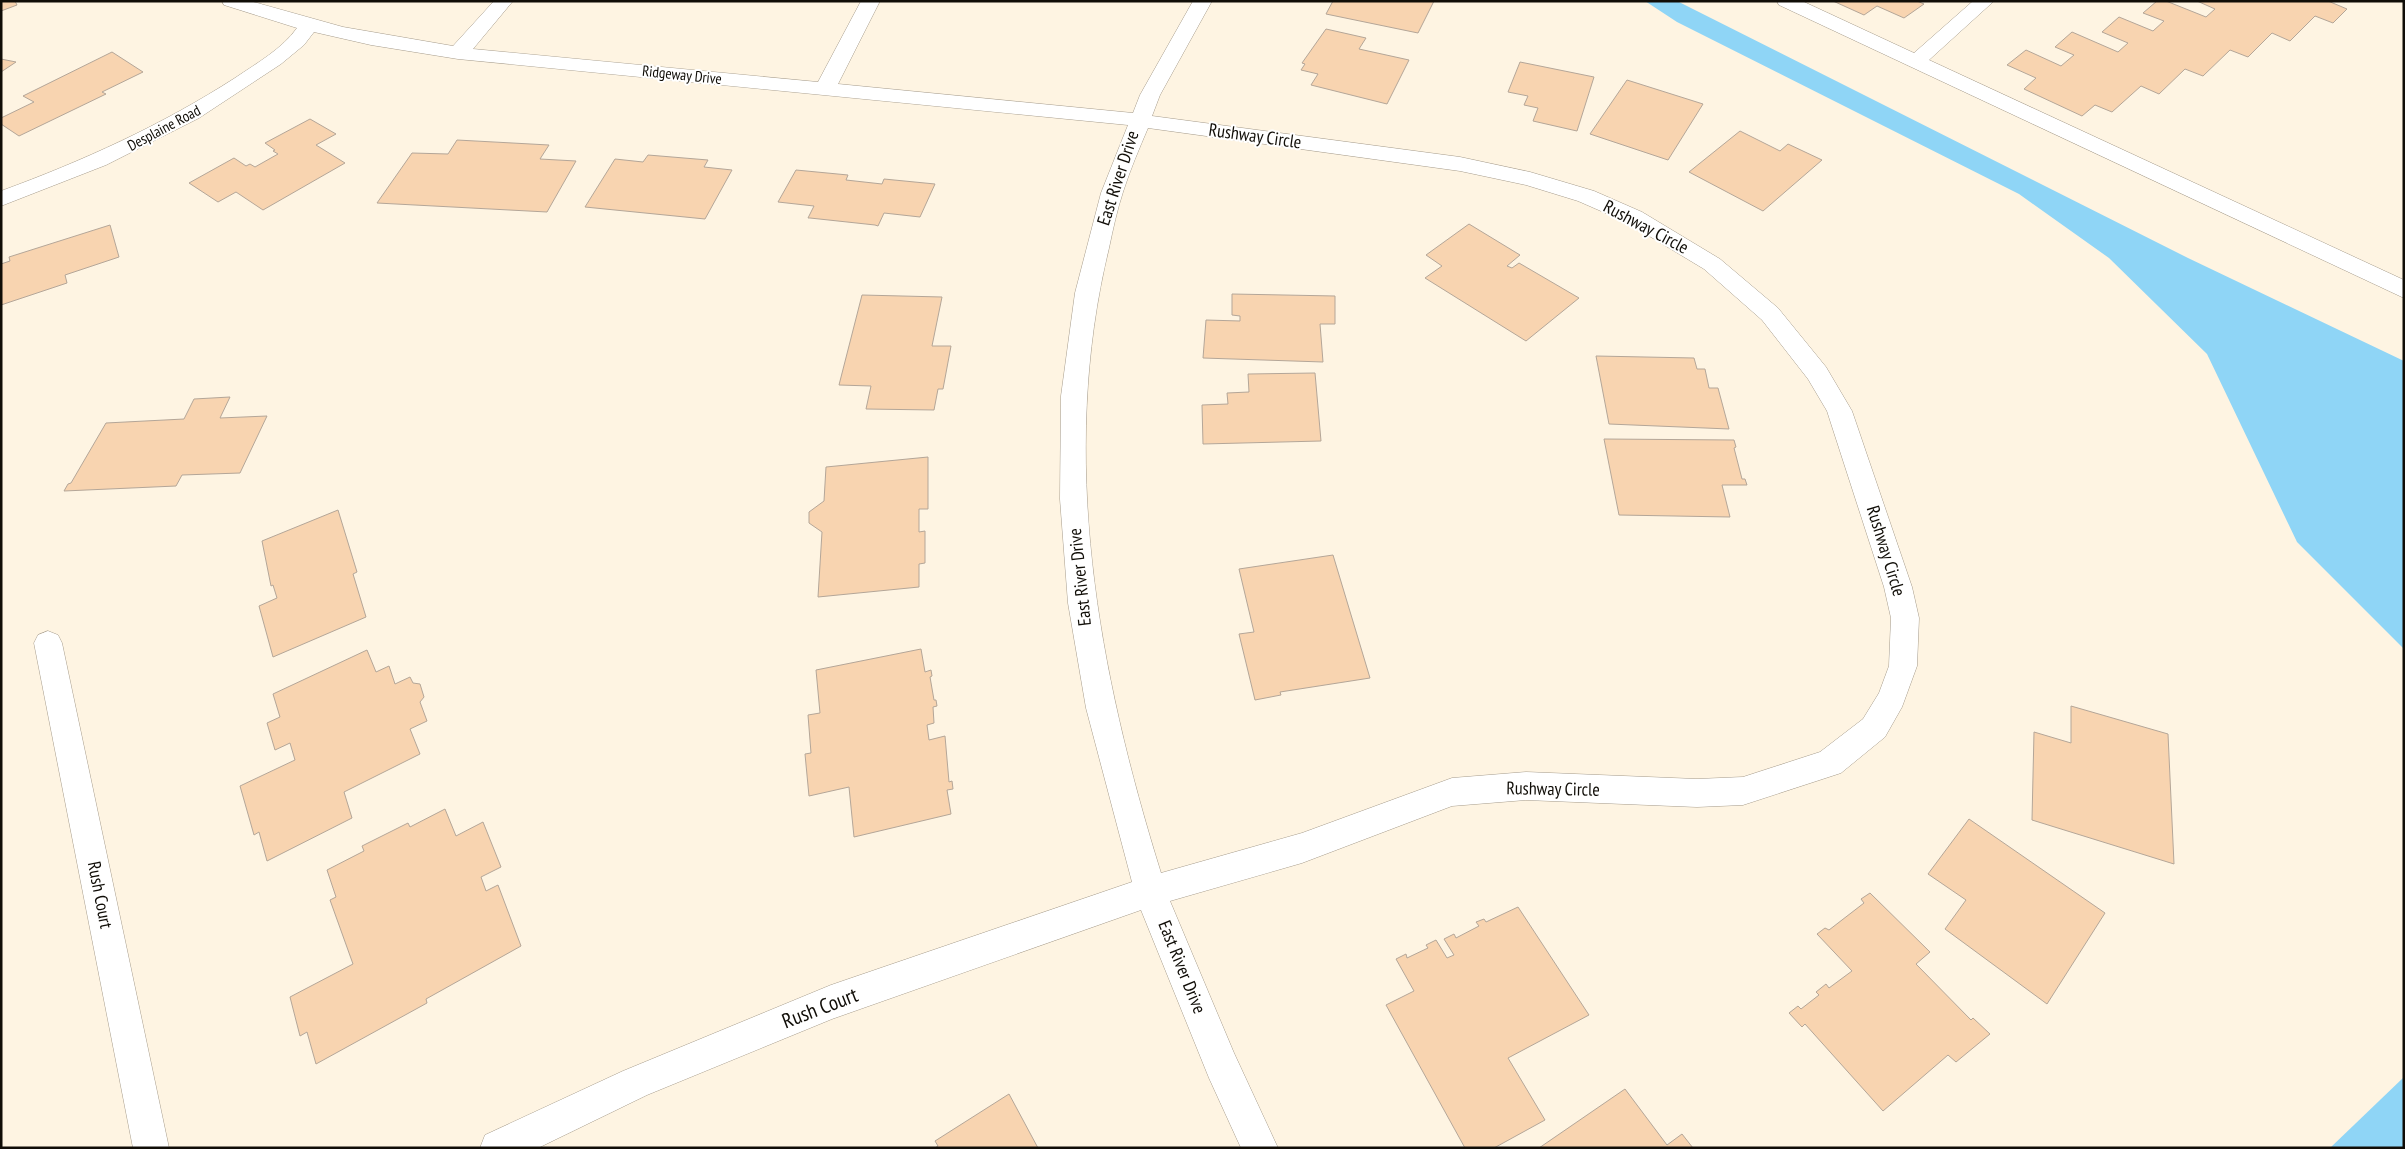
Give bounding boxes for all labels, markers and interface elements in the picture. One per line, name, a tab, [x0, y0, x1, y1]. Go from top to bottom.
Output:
street label: Ridgeway Drive	[641, 61, 723, 88]
street label: Desplaine Road	[124, 100, 204, 155]
street label: Rushway Circle	[1207, 118, 1303, 153]
street label: East River Drive	[1091, 128, 1144, 228]
street label: Rushway Circle	[1600, 194, 1693, 259]
street label: Rushway Circle	[1862, 503, 1911, 599]
street label: East River Drive	[1063, 527, 1096, 627]
street label: Rushway Circle	[1506, 776, 1600, 801]
street label: Rush Court	[83, 859, 118, 930]
street label: East River Drive	[1153, 917, 1212, 1017]
street label: Rush Court	[778, 981, 862, 1034]

